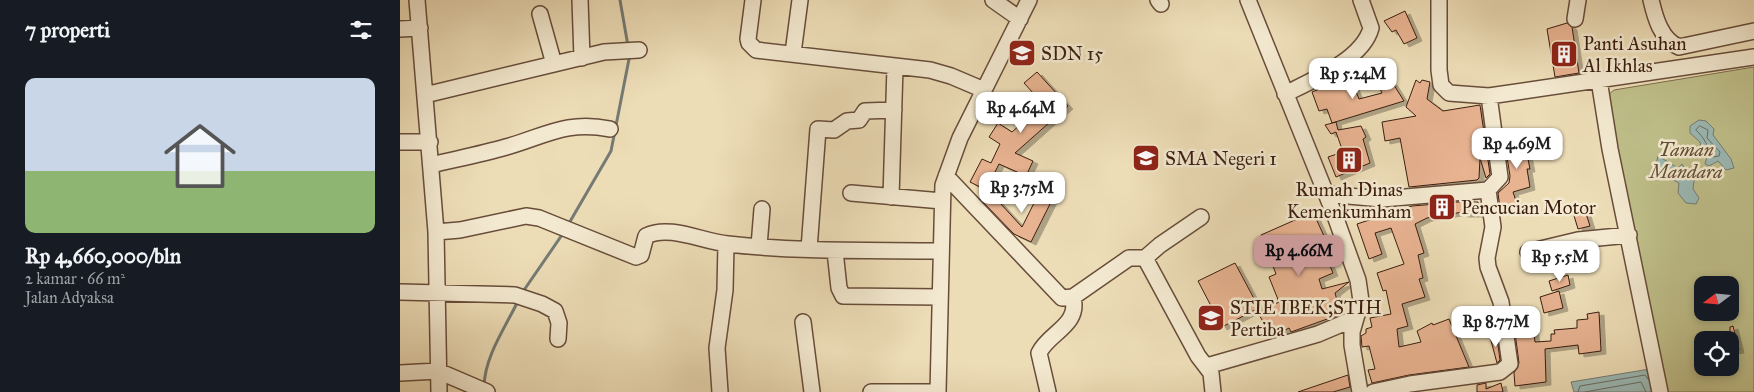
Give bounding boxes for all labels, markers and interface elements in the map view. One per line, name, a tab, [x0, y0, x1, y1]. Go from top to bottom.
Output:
icon: filters	[347, 16, 375, 44]
text: 7 properti	[25, 17, 110, 43]
place label: Panti Asuhan Al Ikhlas	[1582, 32, 1687, 77]
school or university icon: SDN 15	[1007, 38, 1037, 68]
building icon: Panti Asuhan Al Ikhlas	[1549, 39, 1579, 69]
place label: SDN 15	[1041, 42, 1103, 65]
pin: Rp 5.24M	[1301, 58, 1405, 100]
text: Rp 5.24M	[1320, 64, 1386, 83]
pin: Rp 4.64M	[969, 92, 1073, 134]
text: Rp 4.64M	[987, 98, 1055, 117]
icon: home	[155, 111, 245, 201]
pin: Rp 4.69M	[1465, 128, 1569, 170]
text: Rp 4.69M	[1483, 134, 1551, 153]
park label: Taman Mandara	[1648, 138, 1722, 183]
school or university icon: SMA Negeri 1	[1131, 143, 1161, 173]
building icon: Rumah Dinas Kemenkumham	[1334, 145, 1364, 175]
place label: SMA Negeri 1	[1165, 147, 1277, 171]
pin: Rp 3.75M	[970, 172, 1074, 214]
text: Rp 3.75M	[990, 178, 1054, 197]
place label: Rumah Dinas Kemenkumham	[1287, 178, 1411, 223]
building icon: Pencucian Motor	[1427, 192, 1457, 222]
place label: Pencucian Motor	[1461, 196, 1597, 219]
pin: Rp 4.66M	[1247, 234, 1351, 277]
pin: Rp 5.5M	[1514, 240, 1606, 283]
text: Rp 4.66M	[1265, 241, 1333, 260]
text: Rp 4,660,000/bln	[25, 243, 181, 269]
text: Rp 5.5M	[1532, 247, 1588, 266]
text: 2 kamar · 66 m²	[25, 269, 125, 288]
north arrow	[1694, 276, 1739, 321]
map controls	[1694, 276, 1739, 376]
text: Jalan Adyaksa	[25, 288, 114, 307]
place label: STIE IBEK;STIH Pertiba	[1230, 296, 1382, 341]
school or university icon: STIE IBEK;STIH Pertiba	[1196, 303, 1226, 333]
pin: Rp 8.77M	[1444, 306, 1548, 348]
text: Rp 8.77M	[1462, 312, 1530, 331]
button: locate	[1694, 331, 1739, 376]

